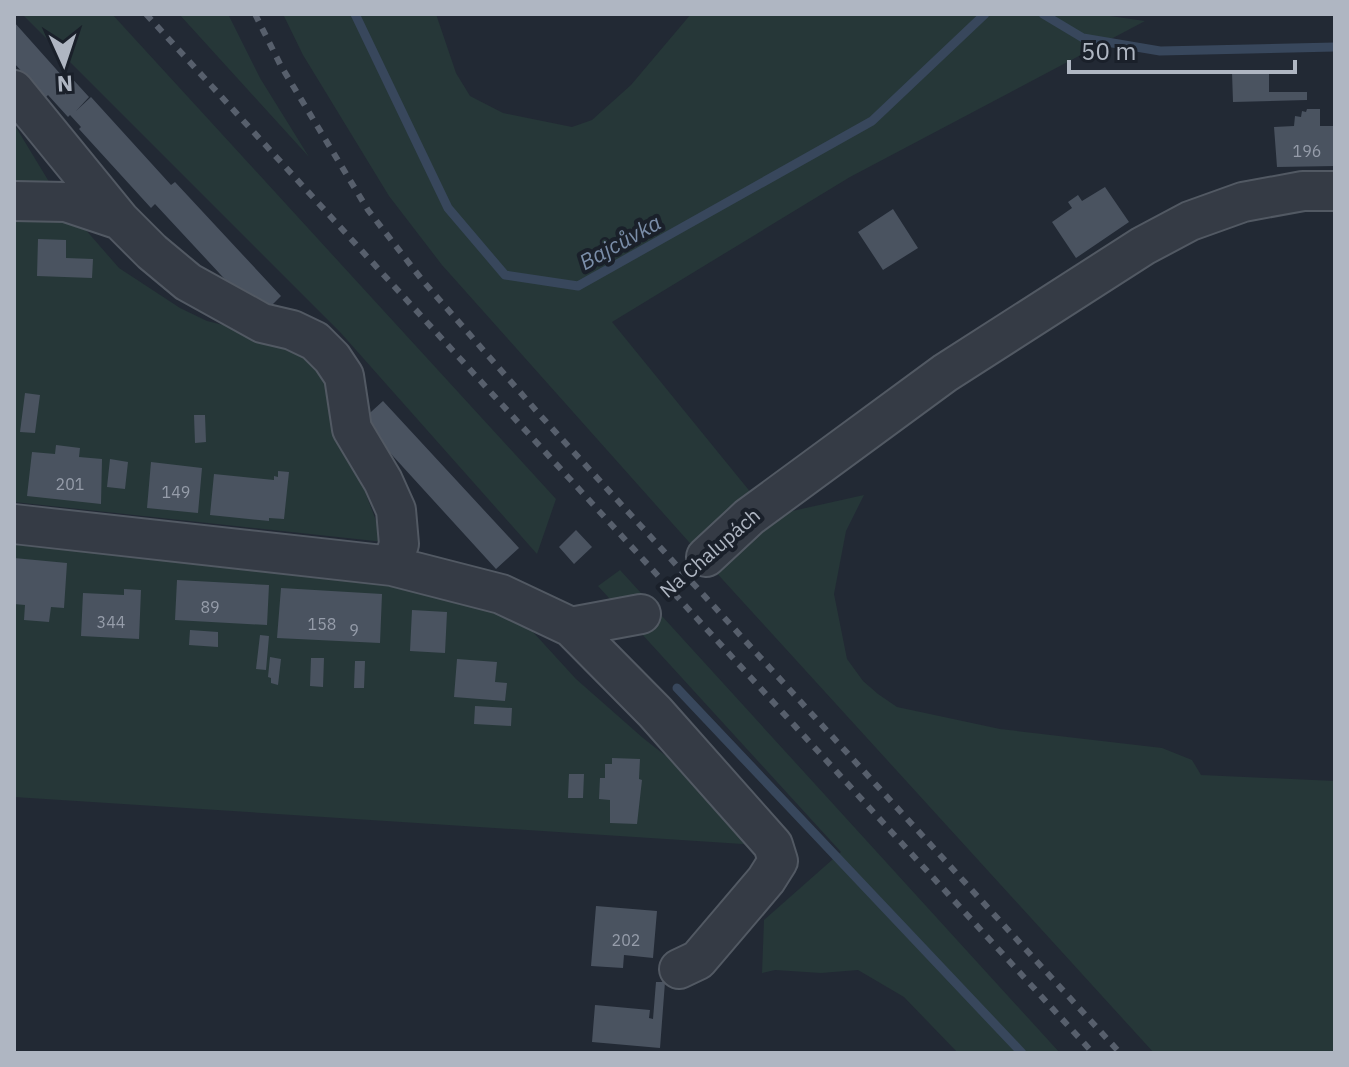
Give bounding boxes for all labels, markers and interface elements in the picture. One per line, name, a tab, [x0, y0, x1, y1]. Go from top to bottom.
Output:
north arrow	[24, 24, 104, 104]
scale bar	[1069, 24, 1295, 74]
text: 50 m	[1081, 35, 1136, 67]
text: N	[56, 70, 74, 99]
house number: 196	[1293, 141, 1321, 161]
water label: Bajcůvka	[574, 207, 666, 276]
house number: 201	[56, 474, 84, 494]
house number: 149	[162, 482, 190, 502]
street label: Na Chalupách	[654, 502, 766, 604]
house number: 89	[200, 597, 220, 617]
house number: 344	[97, 612, 125, 632]
house number: 158	[308, 614, 336, 634]
house number: 9	[349, 620, 359, 640]
house number: 202	[612, 930, 640, 950]

